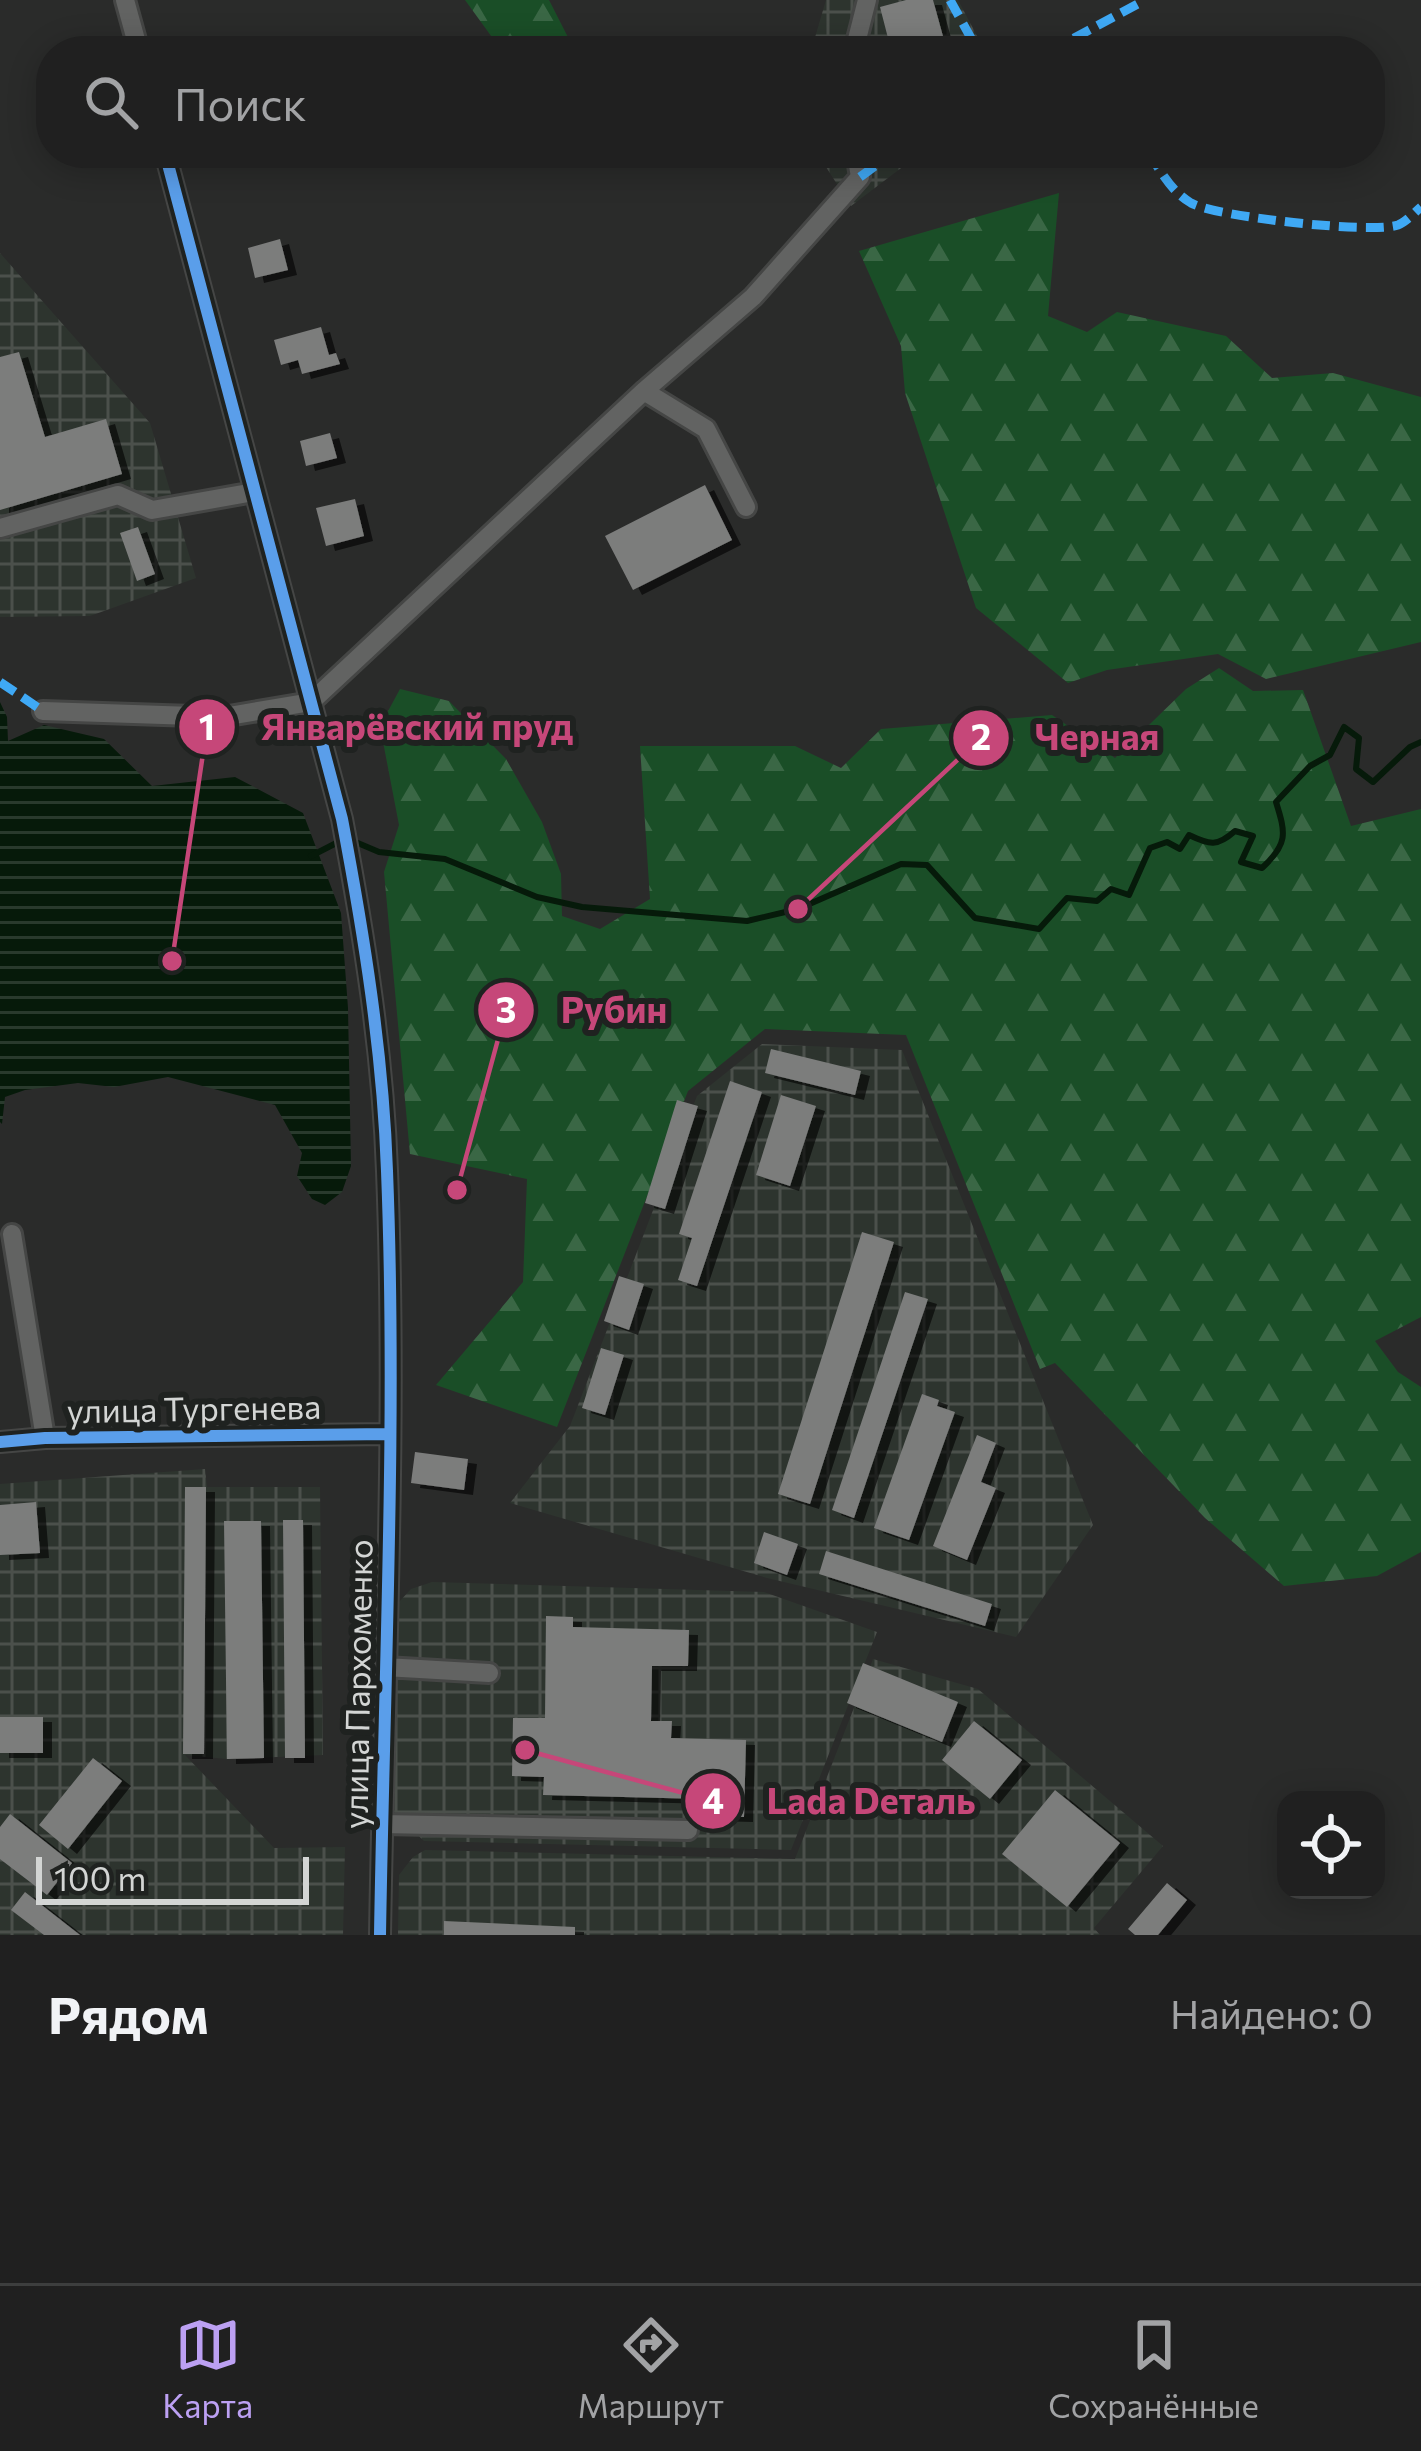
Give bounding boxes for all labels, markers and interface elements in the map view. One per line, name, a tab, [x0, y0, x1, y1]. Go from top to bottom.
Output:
search box	[36, 36, 1385, 168]
icon: search	[78, 69, 144, 135]
text: Поиск	[174, 75, 307, 130]
callout: Январёвский пруд	[177, 691, 597, 763]
callout: Черная	[951, 702, 1183, 774]
text: 1	[199, 703, 215, 747]
text: Январёвский пруд	[261, 703, 573, 747]
text: 2	[971, 713, 991, 757]
text: Черная	[1035, 713, 1159, 757]
callout: Рубин	[476, 974, 691, 1046]
text: 3	[496, 986, 516, 1030]
text: Рубин	[561, 986, 667, 1030]
street label: улица Тургенева	[66, 1385, 322, 1430]
street label: улица Пархоменко	[333, 1539, 380, 1829]
callout: Lada Dеталь	[683, 1765, 1000, 1837]
text: 4	[702, 1777, 724, 1821]
text: Lada Dеталь	[766, 1777, 976, 1821]
map controls	[1277, 1791, 1385, 1899]
button: locate	[1277, 1791, 1385, 1899]
scale bar	[36, 1851, 309, 1904]
text: 100 m	[54, 1857, 146, 1898]
text: Рядом	[48, 1982, 209, 2045]
text: Найдено: 0	[1170, 1989, 1373, 2037]
tab: Карта	[162, 2312, 253, 2425]
tab: Маршрут	[577, 2312, 724, 2425]
tab: Сохранённые	[1048, 2312, 1259, 2425]

